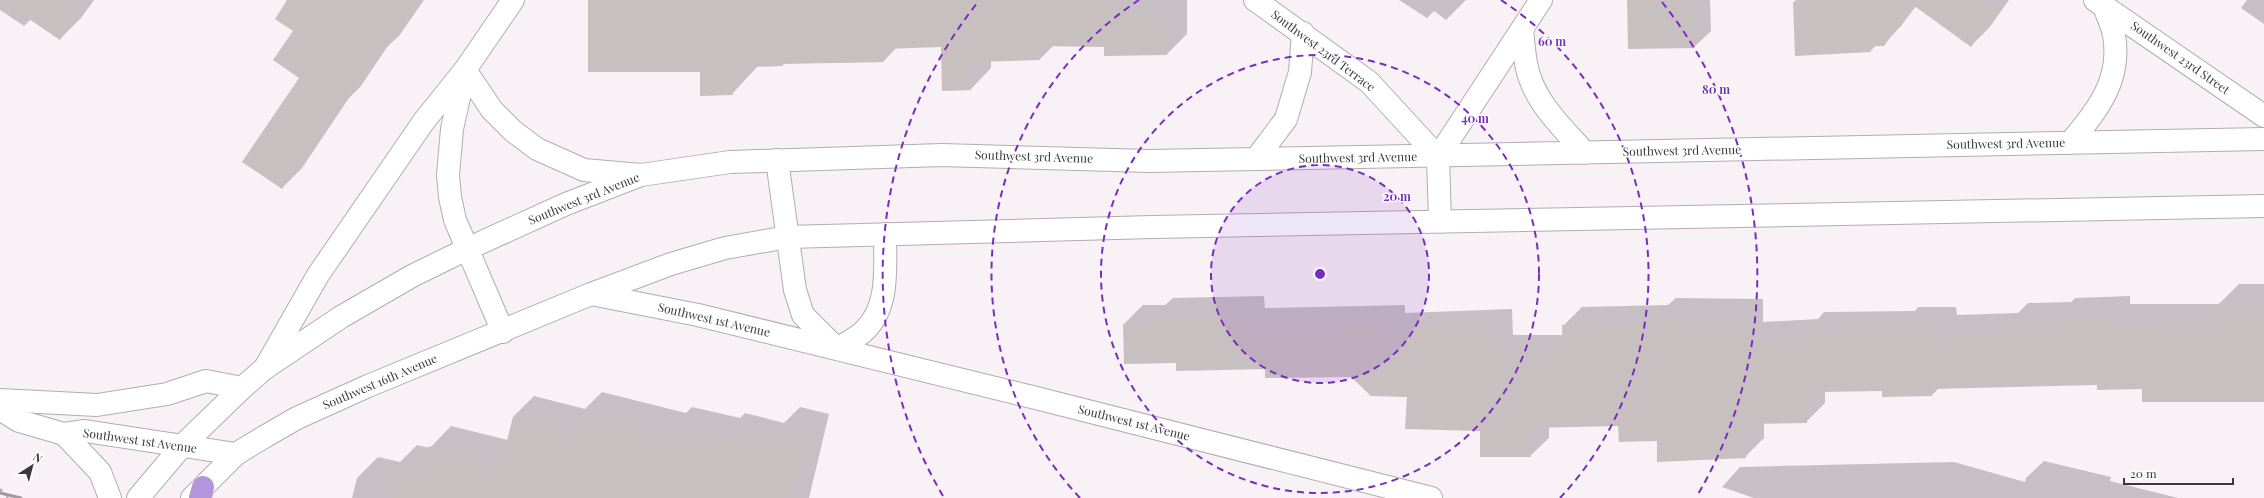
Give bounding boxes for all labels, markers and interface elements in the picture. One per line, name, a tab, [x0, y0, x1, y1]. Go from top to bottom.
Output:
street label: Southwest 23rd Terrace	[1268, 6, 1379, 95]
street label: Southwest 23rd Street	[2128, 17, 2234, 98]
text: 60 m	[1538, 33, 1566, 49]
text: 80 m	[1702, 81, 1730, 97]
text: 40 m	[1461, 110, 1489, 126]
street label: Southwest 3rd Avenue	[1947, 134, 2065, 152]
street label: Southwest 3rd Avenue	[1623, 141, 1741, 159]
street label: Southwest 3rd Avenue	[975, 146, 1094, 166]
street label: Southwest 3rd Avenue	[1299, 148, 1417, 166]
street label: Southwest 3rd Avenue	[526, 168, 642, 228]
text: 20 m	[1383, 188, 1411, 204]
centre of rings	[1313, 267, 1327, 281]
street label: Southwest 1st Avenue	[656, 298, 772, 340]
street label: Southwest 16th Avenue	[320, 350, 439, 412]
street label: Southwest 1st Avenue	[1077, 400, 1192, 444]
street label: Southwest 1st Avenue	[82, 424, 198, 456]
north arrow	[12, 446, 52, 486]
text: N	[31, 449, 46, 466]
scale bar	[2124, 460, 2233, 486]
text: 20 m	[2130, 465, 2157, 481]

